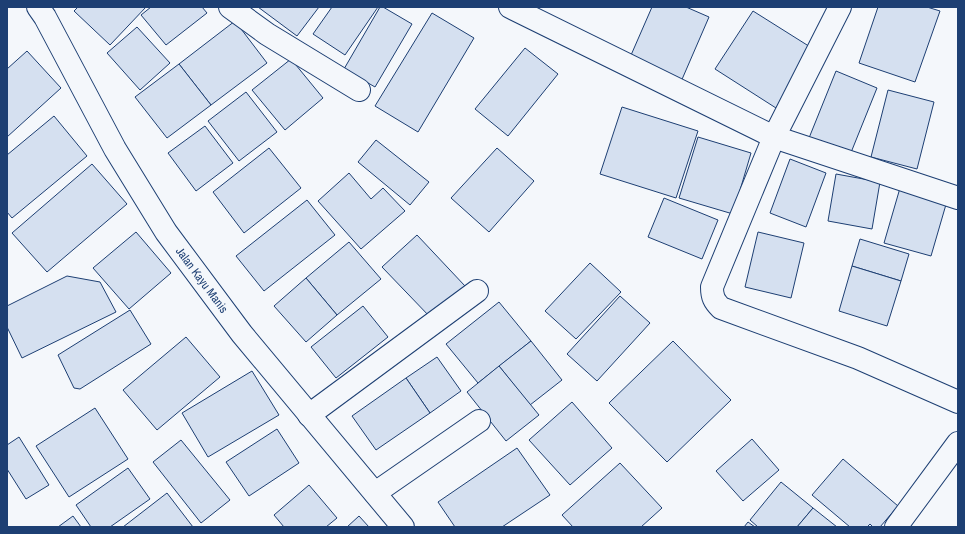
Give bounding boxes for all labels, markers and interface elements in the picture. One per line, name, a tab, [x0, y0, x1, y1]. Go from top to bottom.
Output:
street label: Jalan Kayu Manis	[172, 244, 232, 316]

